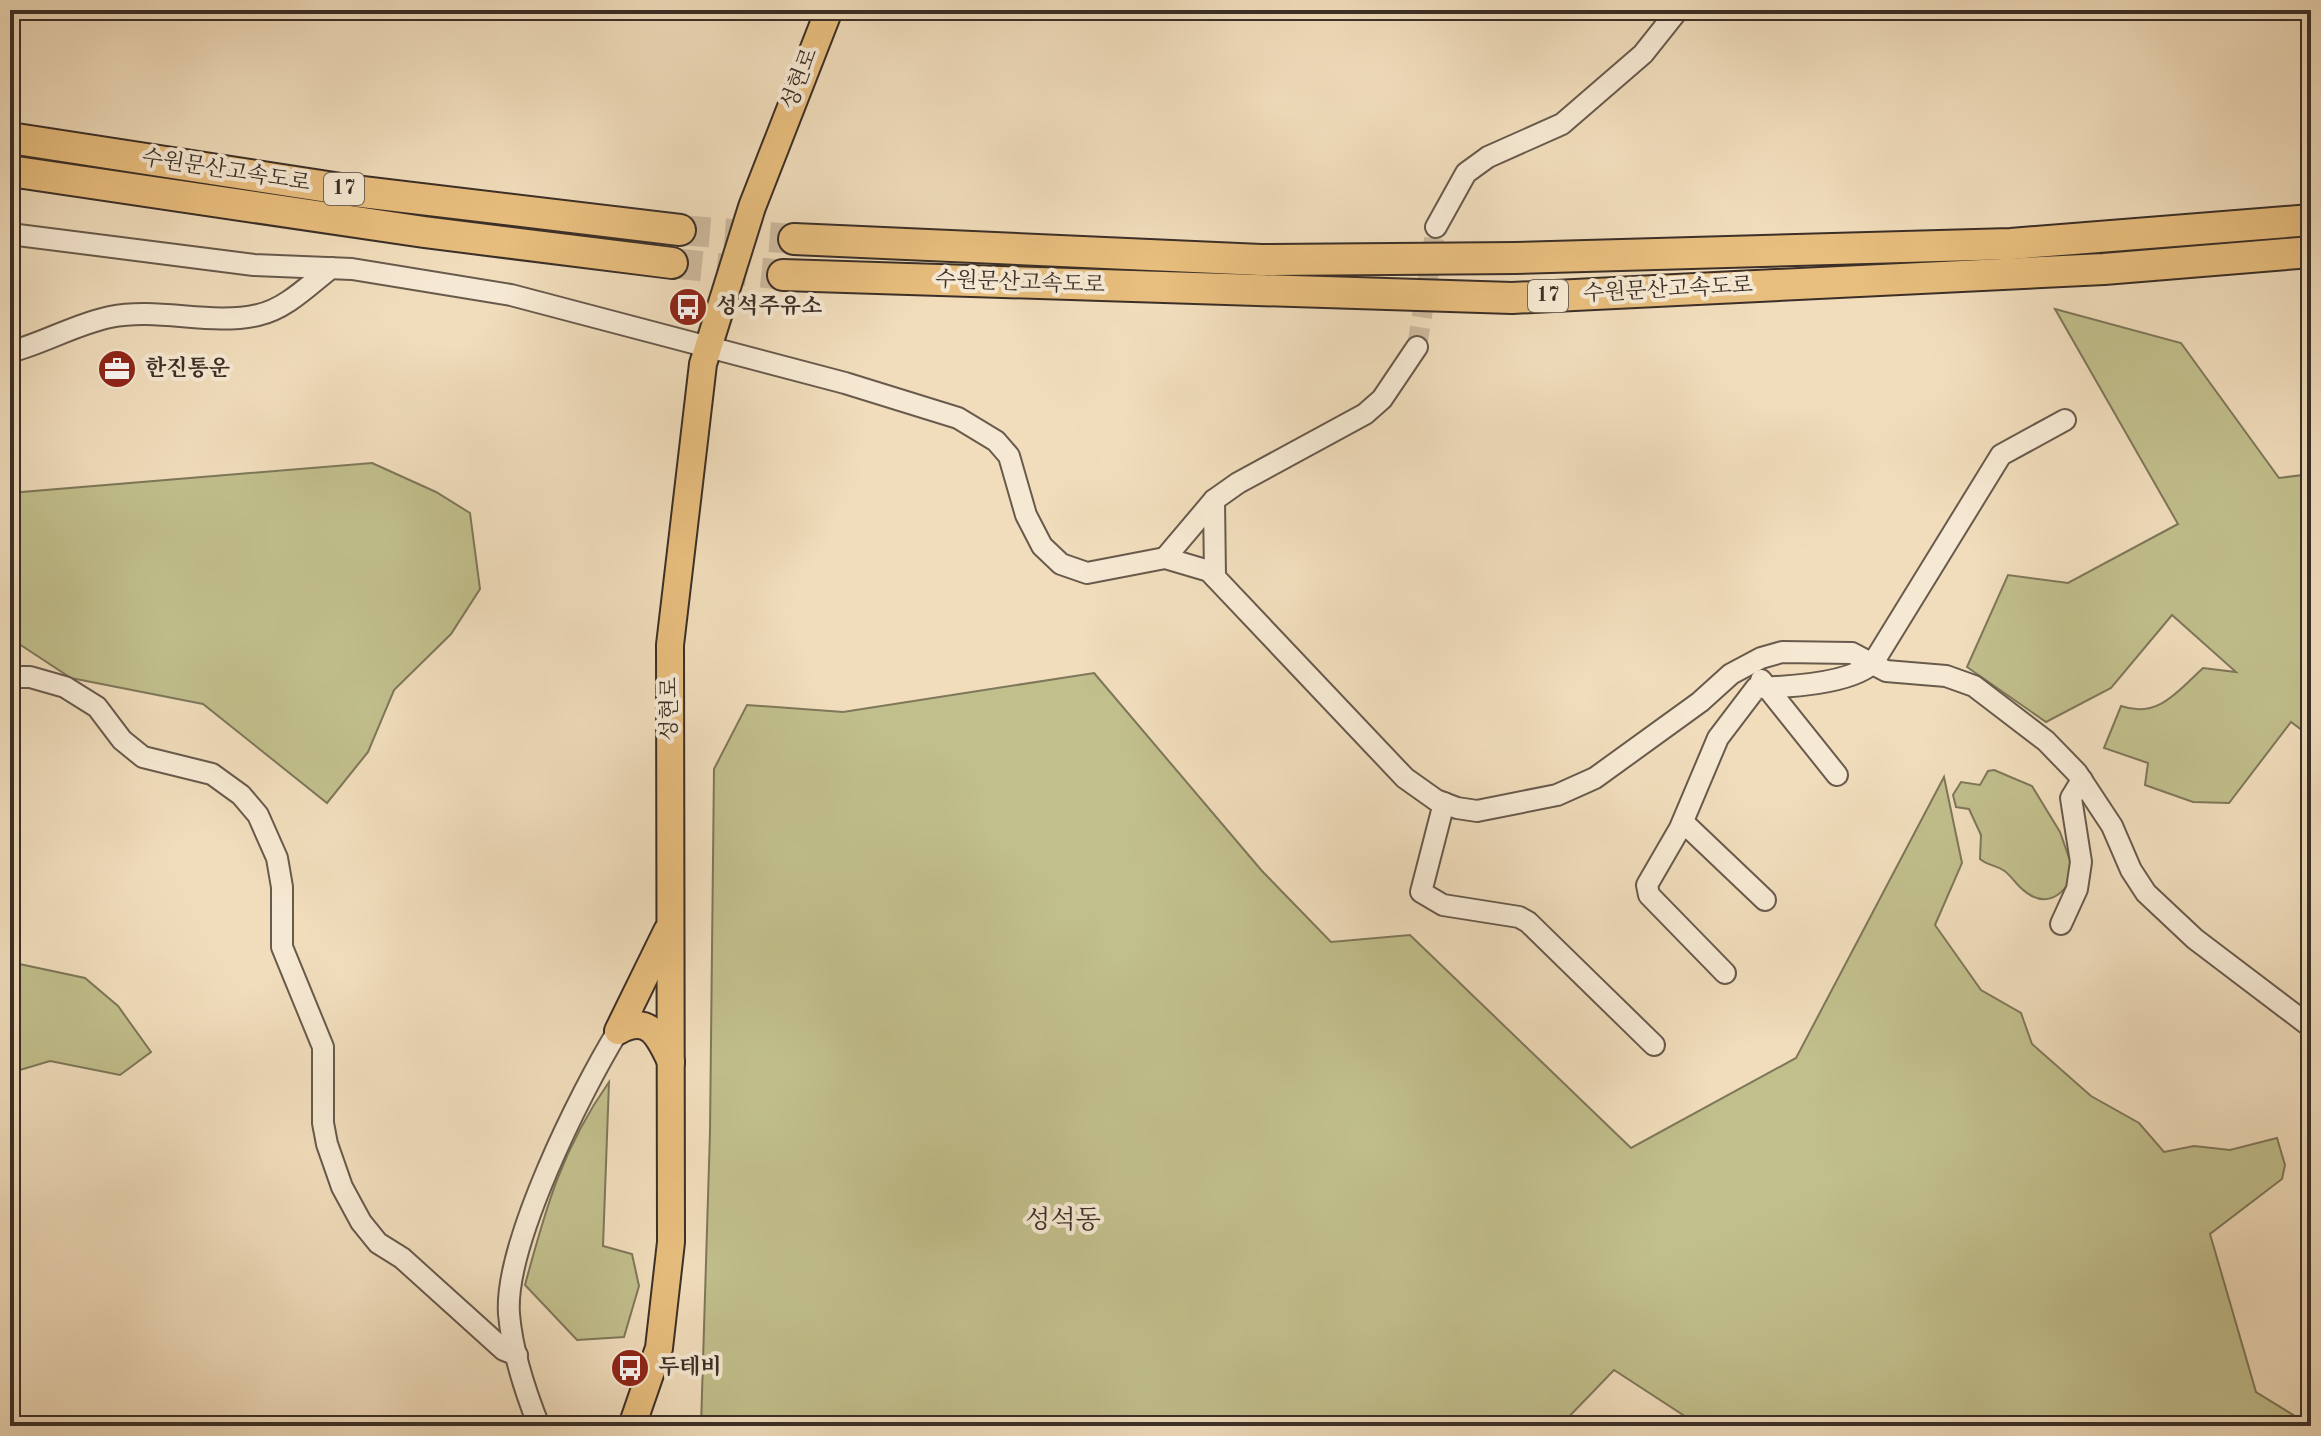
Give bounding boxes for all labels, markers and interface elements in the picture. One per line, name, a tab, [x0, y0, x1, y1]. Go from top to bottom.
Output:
street label: 성현로	[777, 45, 822, 113]
street label: 수원문산고속도로	[140, 145, 312, 195]
road number: 17	[324, 173, 364, 205]
street label: 수원문산고속도로	[935, 267, 1105, 297]
street label: 수원문산고속도로	[1582, 273, 1753, 305]
road number: 17	[1528, 280, 1568, 312]
bus stop icon: 성석주유소	[667, 286, 709, 328]
place label: 성석주유소	[716, 293, 822, 318]
office icon: 한진통운	[96, 348, 138, 390]
place label: 한진통운	[145, 355, 230, 380]
street label: 성현로	[658, 677, 681, 741]
district label: 성석동	[1025, 1206, 1101, 1234]
bus stop icon: 두테비	[609, 1347, 651, 1389]
place label: 두테비	[658, 1354, 722, 1379]

